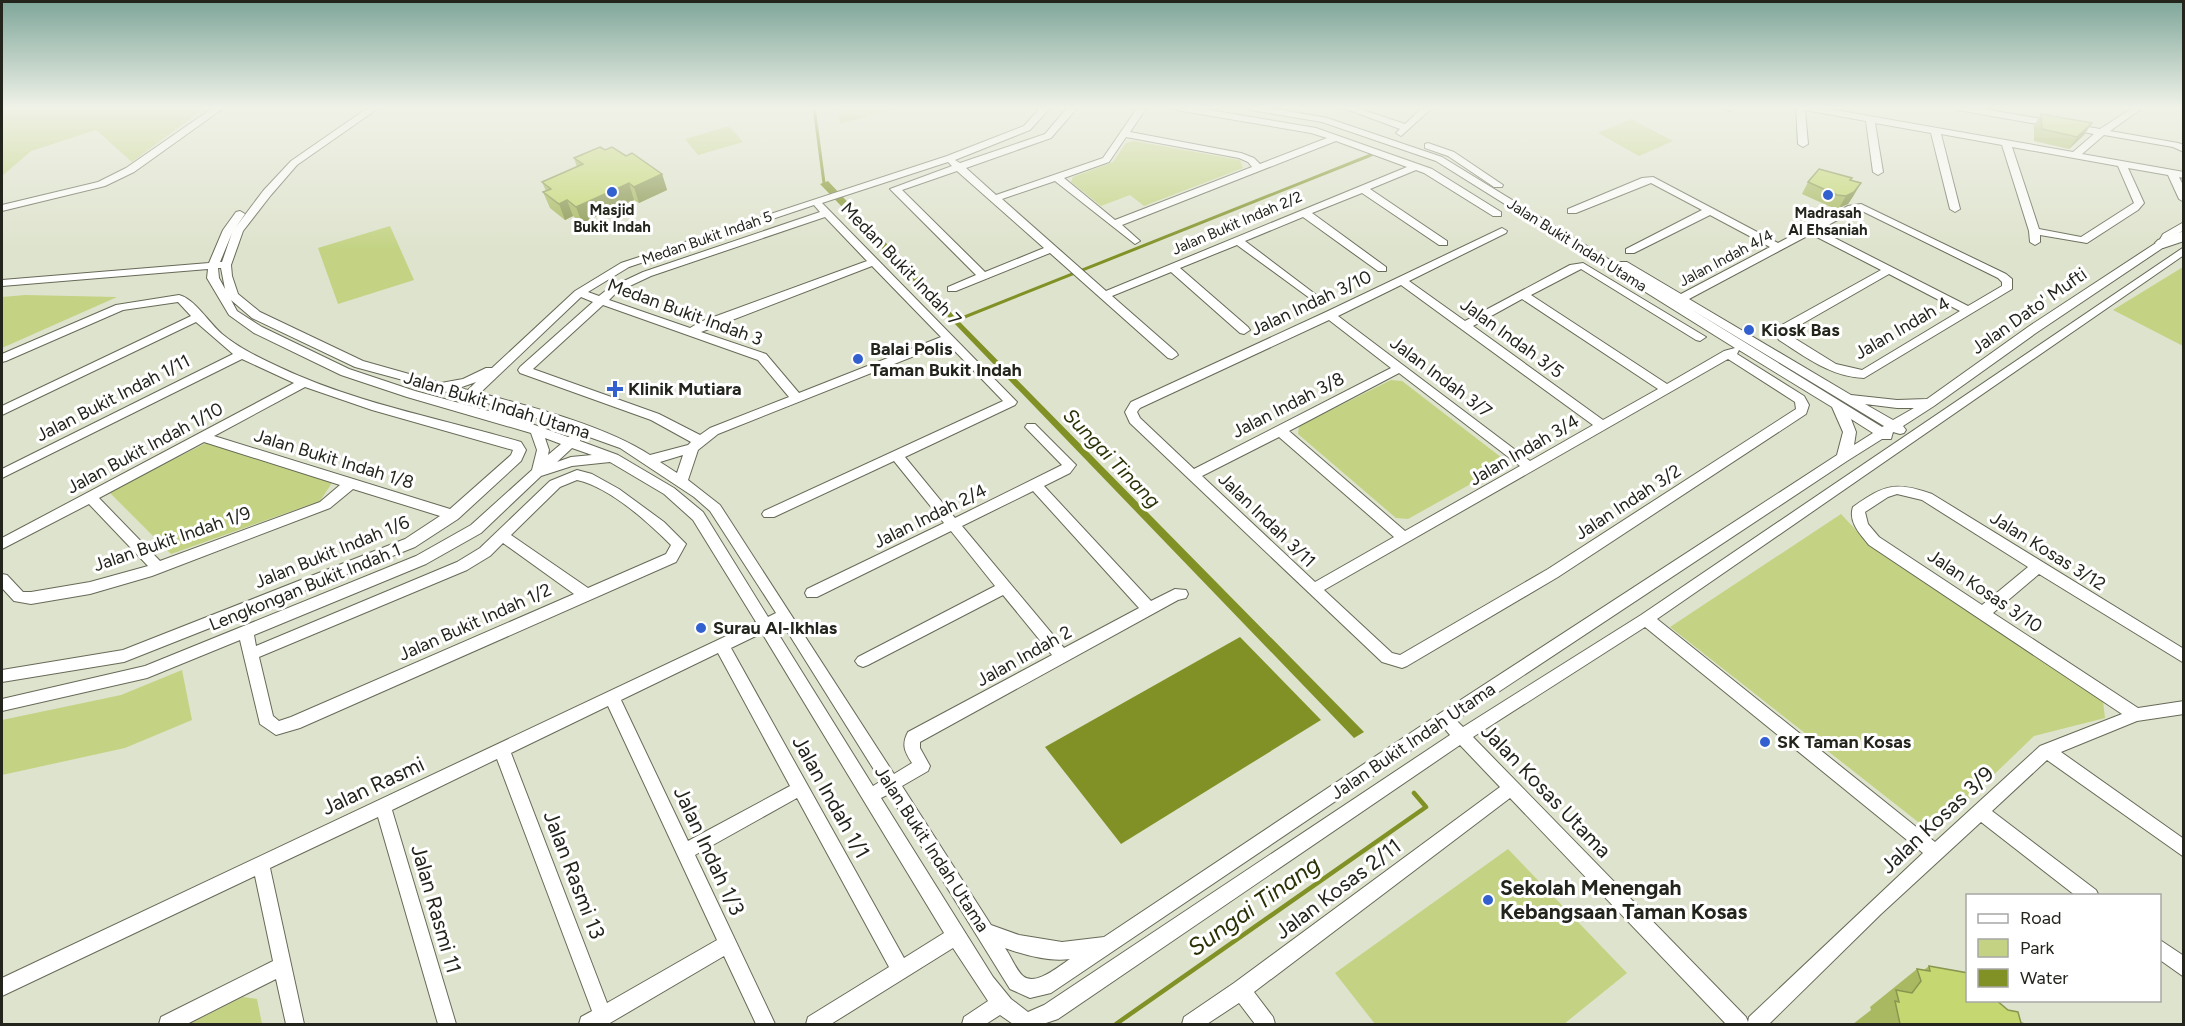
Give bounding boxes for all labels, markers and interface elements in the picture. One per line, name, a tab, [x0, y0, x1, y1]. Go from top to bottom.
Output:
marker: Masjid Bukit Indah	[605, 185, 619, 199]
street label: Jalan Bukit Indah 2/2	[1169, 187, 1305, 259]
marker: Madrasah Al Ehsaniah	[1821, 188, 1835, 202]
street label: Jalan Bukit Indah Utama	[1504, 195, 1650, 295]
street label: Medan Bukit Indah 7	[836, 198, 966, 331]
place label: Masjid Bukit Indah	[573, 201, 651, 236]
place label: Madrasah Al Ehsaniah	[1788, 204, 1868, 239]
street label: Medan Bukit Indah 5	[639, 207, 775, 269]
street label: Jalan Indah 4/4	[1676, 226, 1776, 290]
street label: Jalan Dato' Mufti	[1967, 263, 2091, 359]
street label: Jalan Indah 3/10	[1247, 265, 1375, 341]
street label: Medan Bukit Indah 3	[604, 274, 766, 350]
street label: Jalan Indah 4	[1850, 292, 1954, 364]
street label: Jalan Indah 3/5	[1456, 293, 1568, 383]
place label: Kiosk Bas	[1761, 319, 1840, 341]
marker: Kiosk Bas	[1742, 323, 1756, 337]
street label: Jalan Indah 3/7	[1386, 332, 1496, 423]
place label: Balai Polis Taman Bukit Indah	[870, 338, 1022, 381]
street label: Jalan Bukit Indah 1/11	[32, 350, 194, 446]
marker: Balai Polis Taman Bukit Indah	[851, 352, 865, 366]
street label: Jalan Bukit Indah Utama	[401, 366, 593, 444]
street label: Jalan Indah 3/8	[1228, 367, 1348, 443]
place label: Klinik Mutiara	[628, 378, 742, 400]
marker: Klinik Mutiara	[606, 380, 624, 398]
street label: Jalan Bukit Indah 1/10	[63, 397, 227, 499]
water label: Sungai Tinang	[1059, 403, 1166, 513]
street label: Jalan Indah 3/4	[1465, 410, 1583, 490]
street label: Jalan Bukit Indah 1/8	[251, 424, 417, 494]
street label: Jalan Indah 3/2	[1571, 460, 1685, 544]
street label: Jalan Indah 3/11	[1214, 468, 1320, 572]
street label: Jalan Indah 2/4	[870, 479, 990, 553]
street label: Jalan Bukit Indah 1/9	[90, 502, 254, 576]
street label: Jalan Kosas 3/12	[1986, 507, 2110, 595]
street label: Jalan Bukit Indah 1/6	[251, 511, 413, 593]
street label: Lengkongan Bukit Indah 1	[206, 538, 404, 636]
street label: Jalan Kosas 3/10	[1923, 545, 2047, 637]
street label: Jalan Bukit Indah 1/2	[395, 578, 555, 666]
place label: Surau Al-Ikhlas	[713, 617, 838, 639]
marker: Surau Al-Ikhlas	[694, 621, 708, 635]
street label: Jalan Indah 2	[973, 621, 1075, 691]
street label: Jalan Bukit Indah Utama	[1327, 678, 1499, 804]
street label: Jalan Kosas Utama	[1476, 719, 1617, 863]
street label: Jalan Indah 1/1	[787, 731, 875, 863]
place label: SK Taman Kosas	[1777, 731, 1912, 753]
marker: SK Taman Kosas	[1758, 735, 1772, 749]
street label: Jalan Rasmi	[318, 751, 428, 820]
street label: Jalan Kosas 3/9	[1875, 761, 1998, 878]
street label: Jalan Bukit Indah Utama	[870, 762, 994, 936]
street label: Jalan Indah 1/3	[669, 782, 750, 919]
street label: Jalan Rasmi 13	[539, 807, 610, 943]
street label: Jalan Kosas 2/11	[1270, 833, 1406, 944]
street label: Jalan Rasmi 11	[406, 842, 467, 976]
water label: Sungai Tinang	[1182, 849, 1326, 962]
place label: Sekolah Menengah Kebangsaan Taman Kosas	[1500, 875, 1747, 924]
marker: Sekolah Menengah Kebangsaan Taman Kosas	[1481, 893, 1495, 907]
legend	[1966, 894, 2161, 1002]
text: Road	[2020, 907, 2061, 929]
text: Park	[2020, 937, 2055, 959]
text: Water	[2020, 967, 2068, 989]

